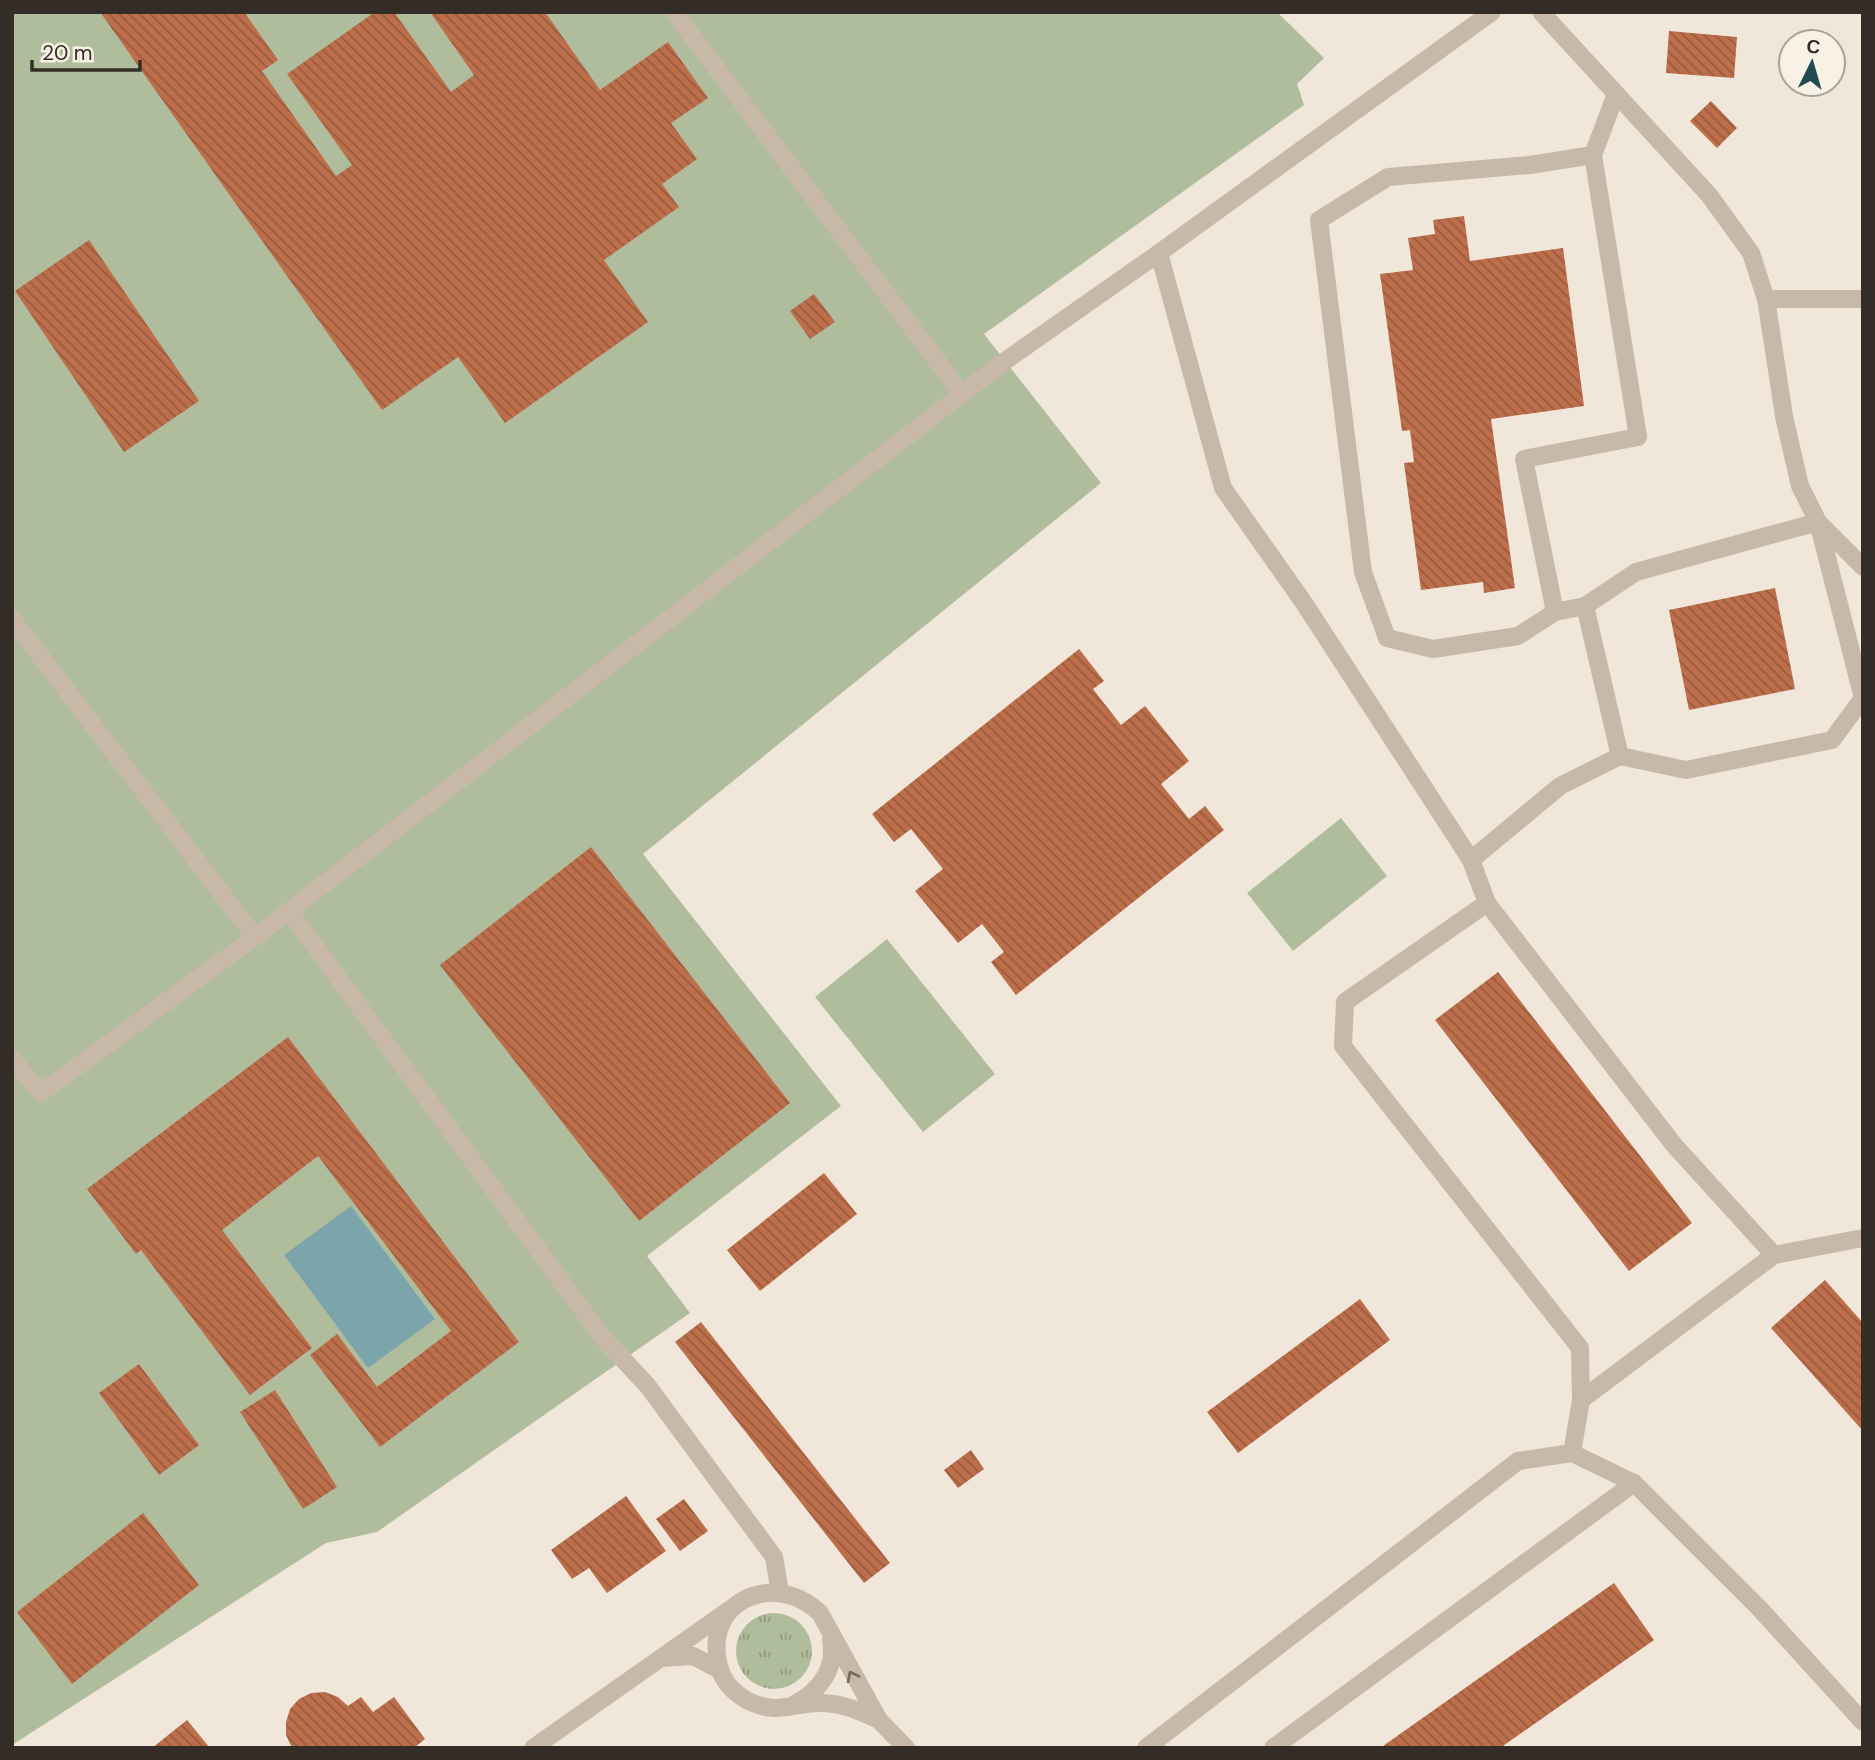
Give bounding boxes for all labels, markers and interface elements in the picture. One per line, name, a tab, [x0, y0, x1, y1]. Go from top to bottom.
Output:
scale bar	[32, 28, 140, 72]
north arrow	[1777, 28, 1847, 98]
text: С	[1806, 34, 1822, 60]
text: 20 m	[42, 39, 93, 67]
one-way arrow	[847, 1671, 861, 1683]

